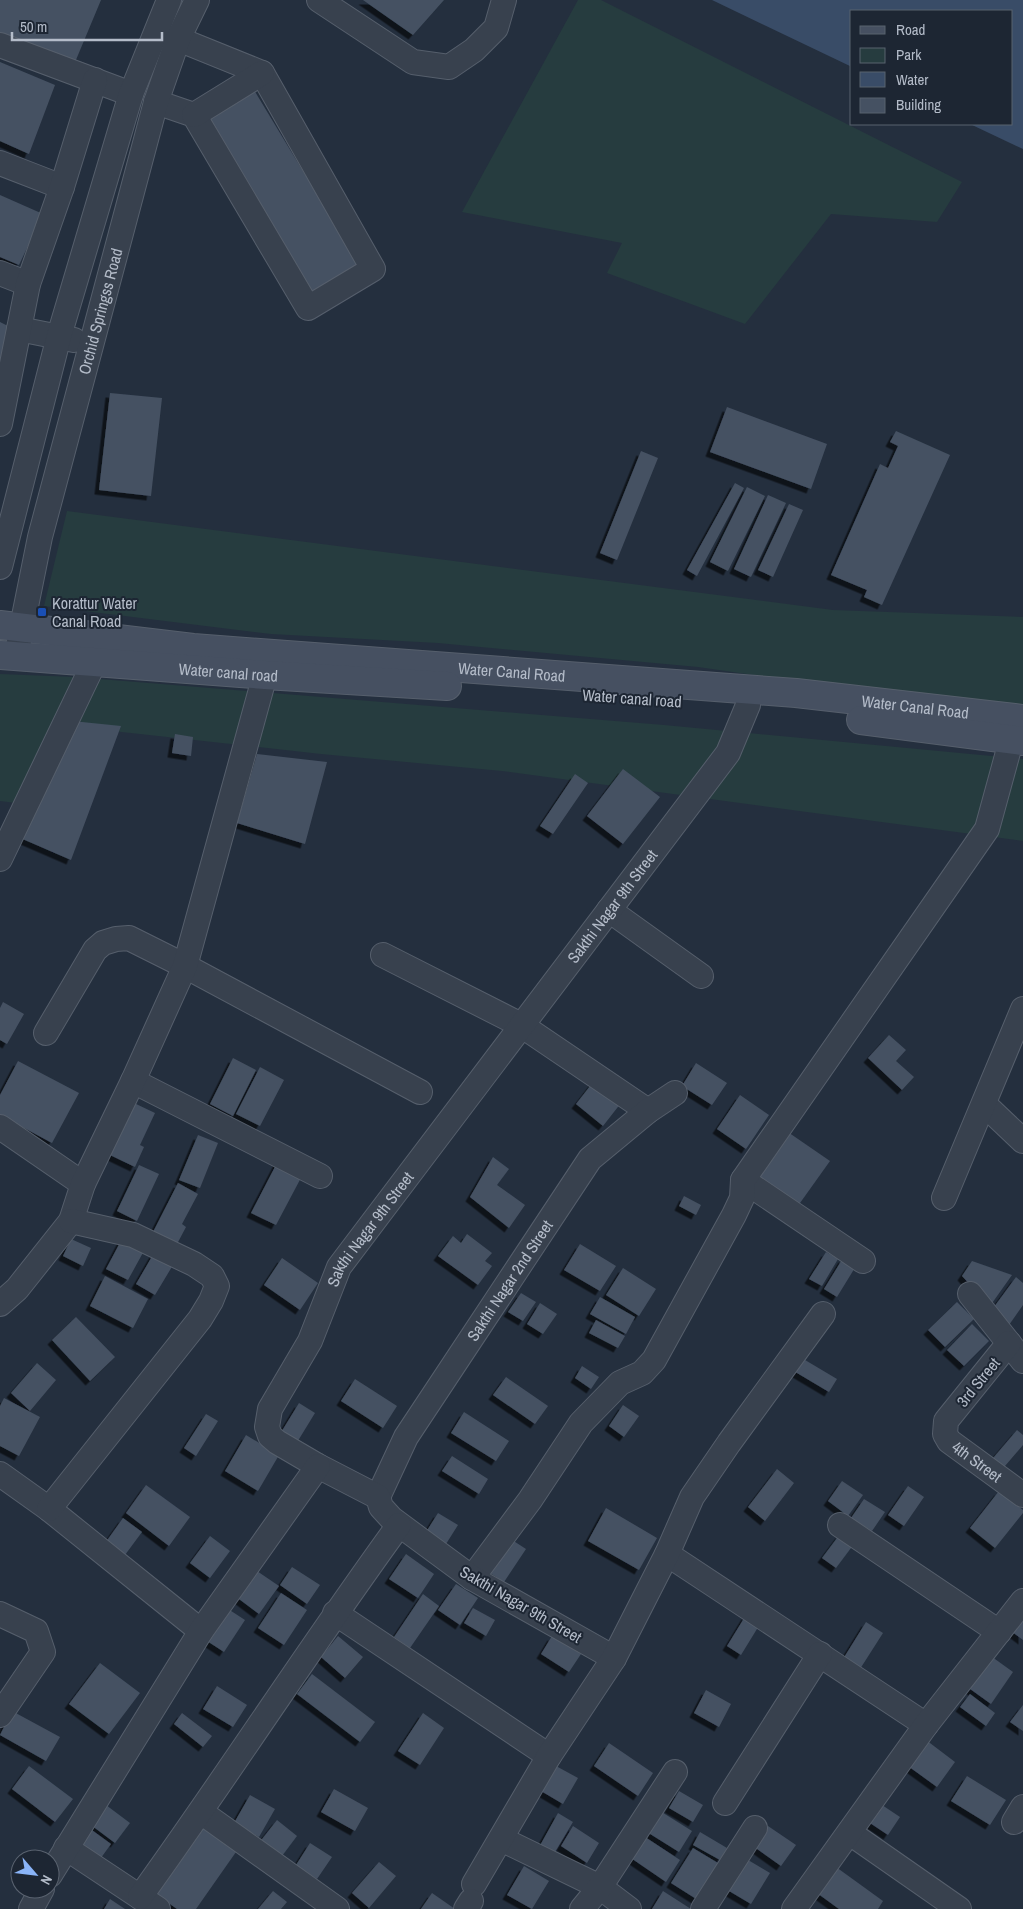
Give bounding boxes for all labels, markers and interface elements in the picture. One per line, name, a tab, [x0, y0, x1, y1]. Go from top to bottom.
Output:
scale bar	[12, 10, 162, 42]
legend	[850, 10, 1013, 125]
text: 50 m	[20, 16, 47, 37]
text: Road	[896, 19, 925, 40]
text: Park	[896, 44, 922, 65]
text: Water	[896, 69, 928, 90]
text: Building	[896, 94, 941, 115]
street label: Orchid Springss Road	[73, 246, 128, 377]
place label: Korattur Water Canal Road	[52, 592, 137, 632]
marker: Korattur Water Canal Road	[36, 606, 48, 618]
street label: Water Canal Road	[457, 657, 566, 687]
street label: Water canal road	[178, 658, 279, 687]
street label: Water canal road	[582, 684, 682, 712]
street label: Water Canal Road	[861, 690, 970, 724]
street label: Sakthi Nagar 9th Street	[562, 845, 662, 968]
street label: Sakthi Nagar 9th Street	[321, 1167, 419, 1290]
street label: Sakthi Nagar 2nd Street	[462, 1215, 558, 1345]
street label: 3rd Street	[951, 1352, 1005, 1411]
street label: 4th Street	[947, 1436, 1007, 1487]
street label: Sakthi Nagar 9th Street	[456, 1560, 586, 1648]
north arrow	[10, 1849, 60, 1899]
text: N	[37, 1872, 56, 1888]

